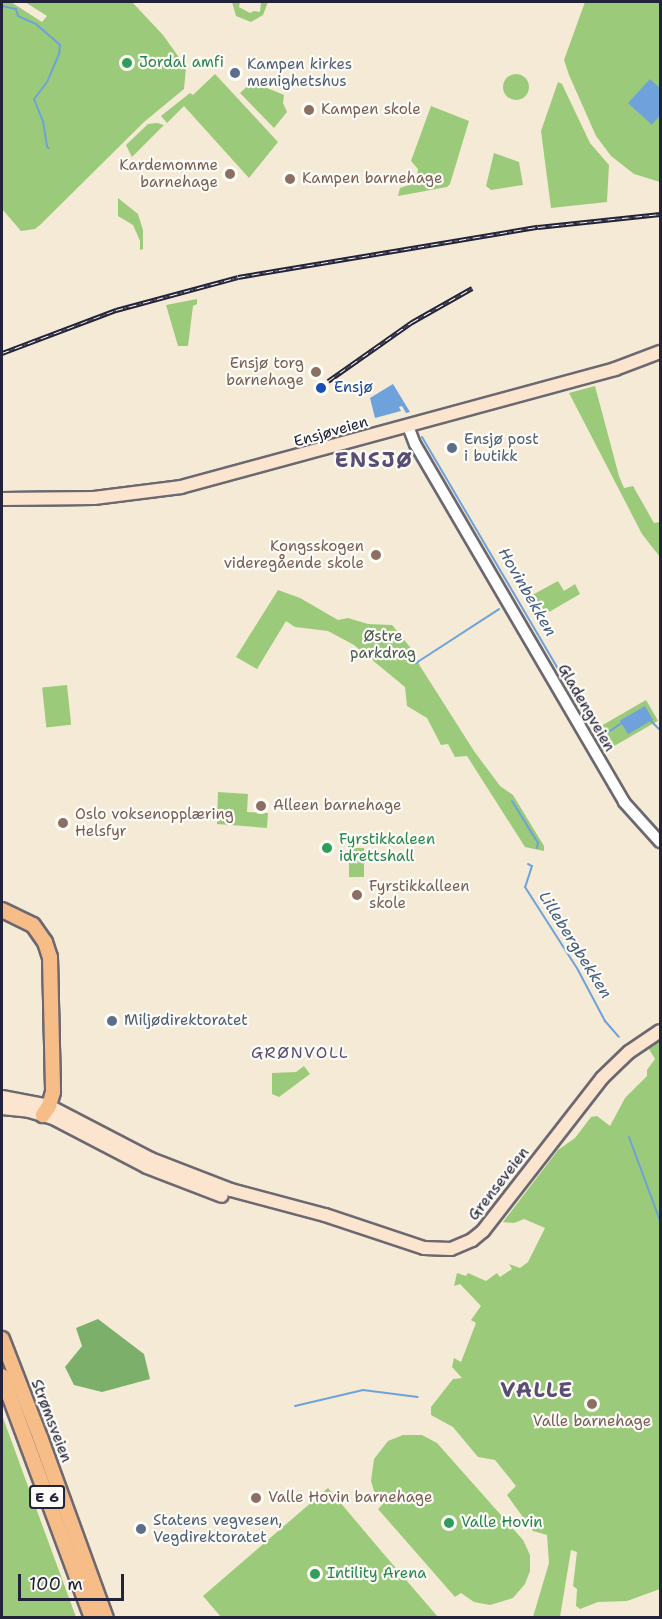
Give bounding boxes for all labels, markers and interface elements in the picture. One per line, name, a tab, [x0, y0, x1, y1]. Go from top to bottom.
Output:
place label: Jordal amfi	[139, 54, 224, 72]
place label: Kampen kirkes menighetshus	[247, 55, 352, 90]
marker: Jordal amfi	[120, 56, 134, 70]
marker: Kampen kirkes menighetshus	[228, 66, 242, 80]
place label: Kampen skole	[321, 101, 421, 119]
marker: Kampen skole	[302, 103, 316, 117]
place label: Kardemomme barnehage	[119, 156, 218, 191]
marker: Kardemomme barnehage	[223, 167, 237, 181]
place label: Kampen barnehage	[302, 170, 442, 188]
marker: Kampen barnehage	[283, 172, 297, 186]
place label: Ensjø torg barnehage	[226, 354, 304, 389]
marker: Ensjø torg barnehage	[309, 365, 323, 379]
marker: Ensjø	[312, 379, 330, 397]
place label: Ensjø	[334, 379, 373, 397]
street label: Ensjøveien	[292, 413, 370, 451]
place label: Ensjø post i butikk	[464, 430, 539, 465]
marker: Ensjø post i butikk	[445, 441, 459, 455]
district label: ENSJØ	[334, 447, 414, 473]
place label: Kongsskogen videregående skole	[224, 537, 364, 572]
water label: Hovinbekken	[494, 544, 560, 640]
marker: Kongsskogen videregående skole	[369, 548, 383, 562]
park label: Østre parkdrag	[350, 627, 416, 662]
street label: Gladengveien	[554, 661, 618, 755]
place label: Alleen barnehage	[273, 797, 402, 815]
marker: Alleen barnehage	[254, 799, 268, 813]
place label: Oslo voksenopplæring Helsfyr	[75, 805, 234, 840]
marker: Oslo voksenopplæring Helsfyr	[56, 816, 70, 830]
place label: Fyrstikkaleen idrettshall	[339, 830, 435, 865]
marker: Fyrstikkaleen idrettshall	[320, 841, 334, 855]
place label: Fyrstikkalleen skole	[369, 877, 470, 912]
marker: Fyrstikkalleen skole	[350, 888, 364, 902]
water label: Lillebergbekken	[534, 888, 616, 1002]
place label: Miljødirektoratet	[124, 1012, 248, 1030]
marker: Miljødirektoratet	[105, 1014, 119, 1028]
district label: GRØNVOLL	[251, 1043, 349, 1063]
street label: Grenseveien	[465, 1144, 533, 1224]
street label: Strømsveien	[27, 1377, 75, 1465]
district label: VALLE	[500, 1377, 574, 1403]
marker: Valle barnehage	[585, 1397, 599, 1411]
place label: Valle barnehage	[533, 1413, 651, 1431]
road number: E 6	[29, 1486, 65, 1508]
place label: Valle Hovin barnehage	[268, 1489, 432, 1507]
marker: Valle Hovin barnehage	[249, 1491, 263, 1505]
place label: Statens vegvesen, Vegdirektoratet	[153, 1511, 282, 1546]
place label: Valle Hovin	[461, 1514, 542, 1532]
marker: Valle Hovin	[442, 1516, 456, 1530]
marker: Statens vegvesen, Vegdirektoratet	[134, 1522, 148, 1536]
scale bar	[21, 1562, 128, 1600]
place label: Intility Arena	[327, 1565, 427, 1583]
marker: Intility Arena	[308, 1567, 322, 1581]
text: 100 m	[29, 1572, 83, 1596]

